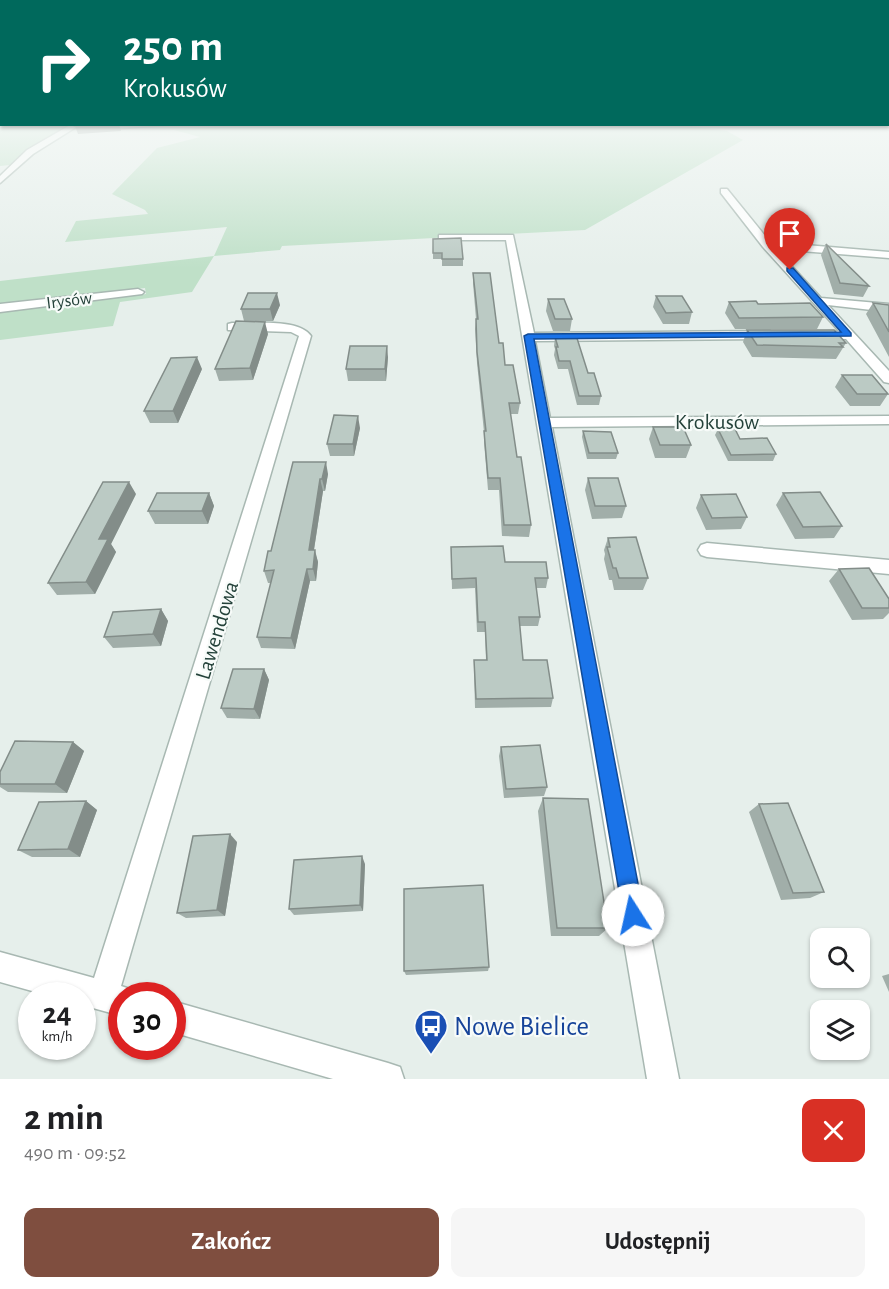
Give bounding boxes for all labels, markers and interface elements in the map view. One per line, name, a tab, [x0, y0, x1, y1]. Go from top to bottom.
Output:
icon: right	[24, 24, 102, 102]
text: 250 m	[123, 26, 223, 68]
text: Krokusów	[123, 75, 227, 102]
pin	[764, 208, 815, 270]
icon: arrive	[773, 217, 806, 250]
street label: Irysów	[45, 289, 93, 313]
street label: Krokusów	[675, 411, 759, 433]
street label: Lawendowa	[192, 579, 242, 682]
position arrow	[601, 883, 665, 947]
map controls	[810, 928, 870, 1060]
button: search	[810, 928, 870, 988]
speed limit sign: 30	[108, 982, 186, 1060]
text: 24	[42, 999, 72, 1029]
button: layers	[810, 1000, 870, 1060]
bus stop icon: Nowe Bielice	[413, 1008, 449, 1055]
place label: Nowe Bielice	[454, 1013, 589, 1040]
text: km/h	[42, 1029, 72, 1044]
button: close	[802, 1099, 865, 1162]
text: 2 min	[24, 1100, 104, 1136]
text: 490 m · 09:52	[24, 1143, 126, 1163]
button: Zakończ	[24, 1208, 439, 1277]
button: Udostępnij	[451, 1208, 865, 1277]

